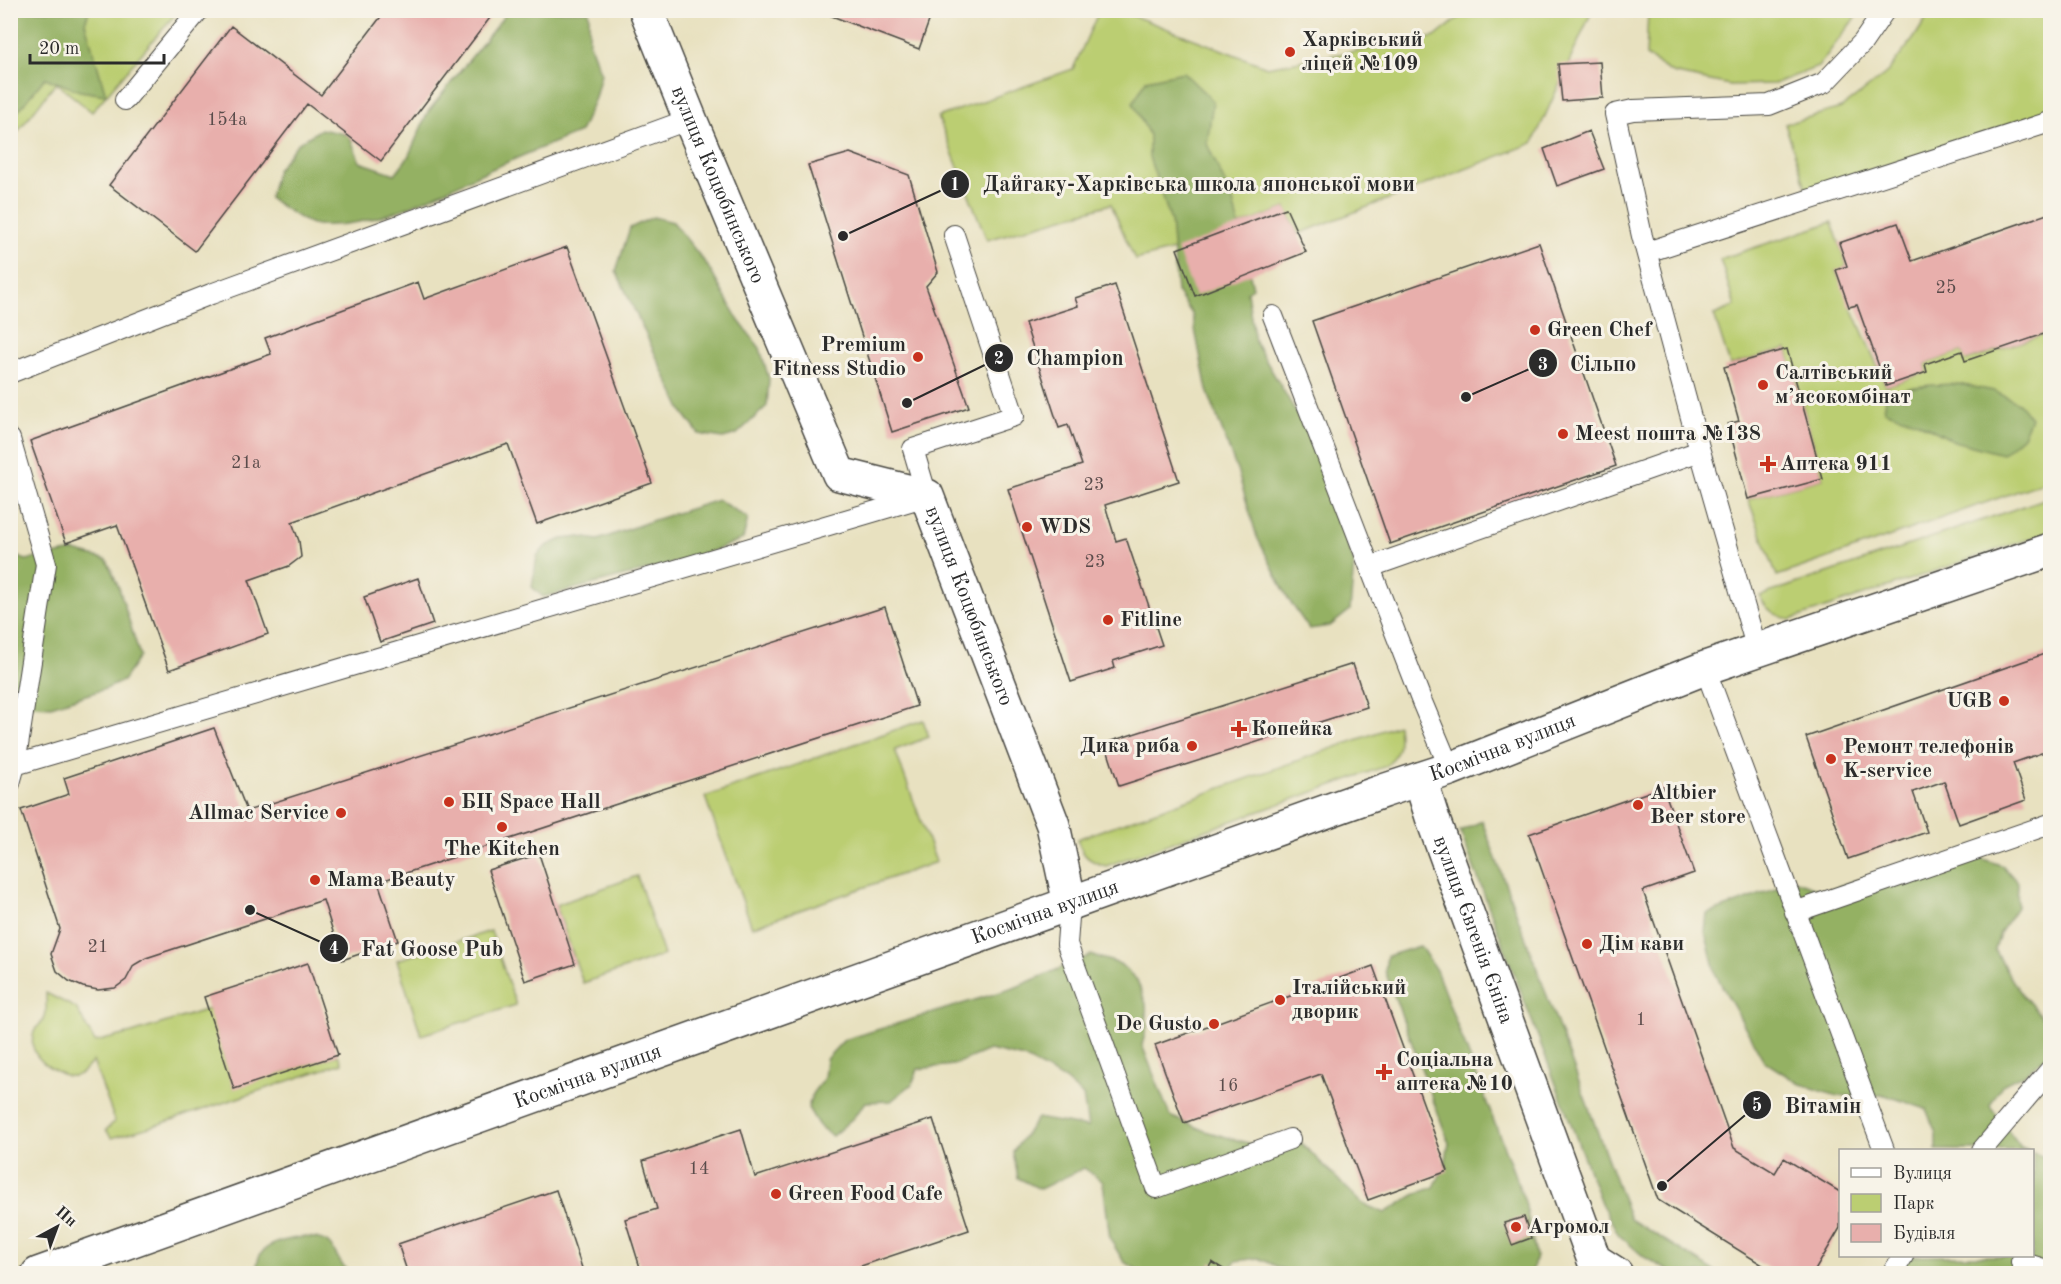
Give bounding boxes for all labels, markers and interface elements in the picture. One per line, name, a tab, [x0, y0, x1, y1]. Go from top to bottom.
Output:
scale bar	[30, 27, 164, 65]
place label: Харківський ліцей №109	[1302, 30, 1423, 75]
text: 20 m	[39, 40, 79, 58]
marker: Харківський ліцей №109	[1283, 45, 1297, 59]
street label: вулиця Коцюбинського	[667, 83, 768, 287]
house number: 154а	[207, 111, 247, 129]
callout: Дайгаку-Харківська школа японської мови	[940, 164, 1427, 204]
text: Дайгаку-Харківська школа японської мови	[983, 174, 1415, 196]
text: 1	[950, 176, 960, 194]
house number: 25	[1936, 279, 1956, 297]
place label: Green Chef	[1547, 320, 1653, 341]
marker: Green Chef	[1528, 323, 1542, 337]
place label: Premium Fitness Studio	[772, 335, 906, 380]
callout: Champion	[984, 338, 1135, 378]
callout: Сільпо	[1528, 343, 1649, 383]
text: Champion	[1026, 348, 1124, 370]
marker: Premium Fitness Studio	[911, 350, 925, 364]
text: 2	[994, 350, 1004, 368]
text: Сільпо	[1570, 354, 1636, 376]
text: 3	[1538, 356, 1548, 374]
place label: Салтівський мʼясокомбінат	[1775, 363, 1911, 408]
marker: Салтівський мʼясокомбінат	[1756, 378, 1770, 392]
place label: Meest пошта №138	[1575, 424, 1761, 445]
marker: Meest пошта №138	[1556, 427, 1570, 441]
house number: 21а	[231, 454, 261, 472]
place label: Аптека 911	[1780, 454, 1892, 475]
marker: Аптека 911	[1761, 457, 1775, 471]
house number: 23	[1084, 476, 1104, 494]
street label: вулиця Коцюбинського	[921, 503, 1017, 709]
place label: WDS	[1039, 517, 1091, 538]
marker: WDS	[1020, 520, 1034, 534]
house number: 23	[1085, 553, 1105, 571]
place label: Fitline	[1120, 610, 1182, 631]
marker: Fitline	[1101, 613, 1115, 627]
place label: UGB	[1946, 691, 1992, 712]
marker: UGB	[1997, 694, 2011, 708]
street label: Космічна вулиця	[1426, 710, 1579, 786]
place label: Копейка	[1251, 719, 1333, 740]
marker: Копейка	[1232, 722, 1246, 736]
place label: Дика риба	[1080, 736, 1180, 757]
place label: Ремонт телефонів K-service	[1843, 737, 2014, 782]
marker: Дика риба	[1185, 739, 1199, 753]
marker: Ремонт телефонів K-service	[1824, 752, 1838, 766]
place label: Altbier Beer store	[1650, 783, 1746, 828]
place label: БЦ Space Hall	[461, 792, 601, 813]
marker: БЦ Space Hall	[442, 795, 456, 809]
marker: Altbier Beer store	[1631, 798, 1645, 812]
place label: Allmac Service	[188, 803, 329, 824]
marker: Allmac Service	[334, 806, 348, 820]
marker: The Kitchen	[495, 820, 509, 834]
street label: вулиця Євгенія Єніна	[1429, 833, 1517, 1026]
place label: The Kitchen	[444, 839, 560, 860]
place label: Mama Beauty	[327, 870, 455, 891]
marker: Mama Beauty	[308, 873, 322, 887]
street label: Космічна вулиця	[968, 876, 1122, 948]
callout: Fat Goose Pub	[319, 928, 516, 968]
place label: Дім кави	[1599, 934, 1684, 955]
marker: Дім кави	[1580, 937, 1594, 951]
house number: 21	[88, 938, 108, 956]
text: Fat Goose Pub	[361, 939, 503, 961]
text: 4	[329, 940, 339, 958]
place label: Італійський дворик	[1292, 978, 1406, 1023]
marker: Італійський дворик	[1273, 993, 1287, 1007]
house number: 1	[1636, 1011, 1646, 1029]
place label: De Gusto	[1116, 1014, 1202, 1035]
marker: De Gusto	[1207, 1017, 1221, 1031]
street label: Космічна вулиця	[511, 1040, 664, 1113]
place label: Соціальна аптека №10	[1396, 1050, 1513, 1095]
marker: Соціальна аптека №10	[1377, 1065, 1391, 1079]
house number: 16	[1218, 1077, 1238, 1095]
callout: Вітамін	[1742, 1085, 1873, 1125]
text: Вітамін	[1784, 1096, 1862, 1118]
text: 5	[1752, 1097, 1762, 1115]
legend	[1839, 1149, 2034, 1257]
house number: 14	[689, 1160, 709, 1178]
text: Вулиця	[1893, 1165, 1952, 1183]
place label: Green Food Cafe	[788, 1184, 943, 1205]
marker: Green Food Cafe	[769, 1187, 783, 1201]
text: Парк	[1893, 1195, 1934, 1213]
north arrow	[27, 1197, 87, 1257]
text: Пн	[52, 1204, 79, 1230]
place label: Агромол	[1528, 1217, 1610, 1238]
marker: Агромол	[1509, 1220, 1523, 1234]
text: Будівля	[1893, 1225, 1955, 1243]

